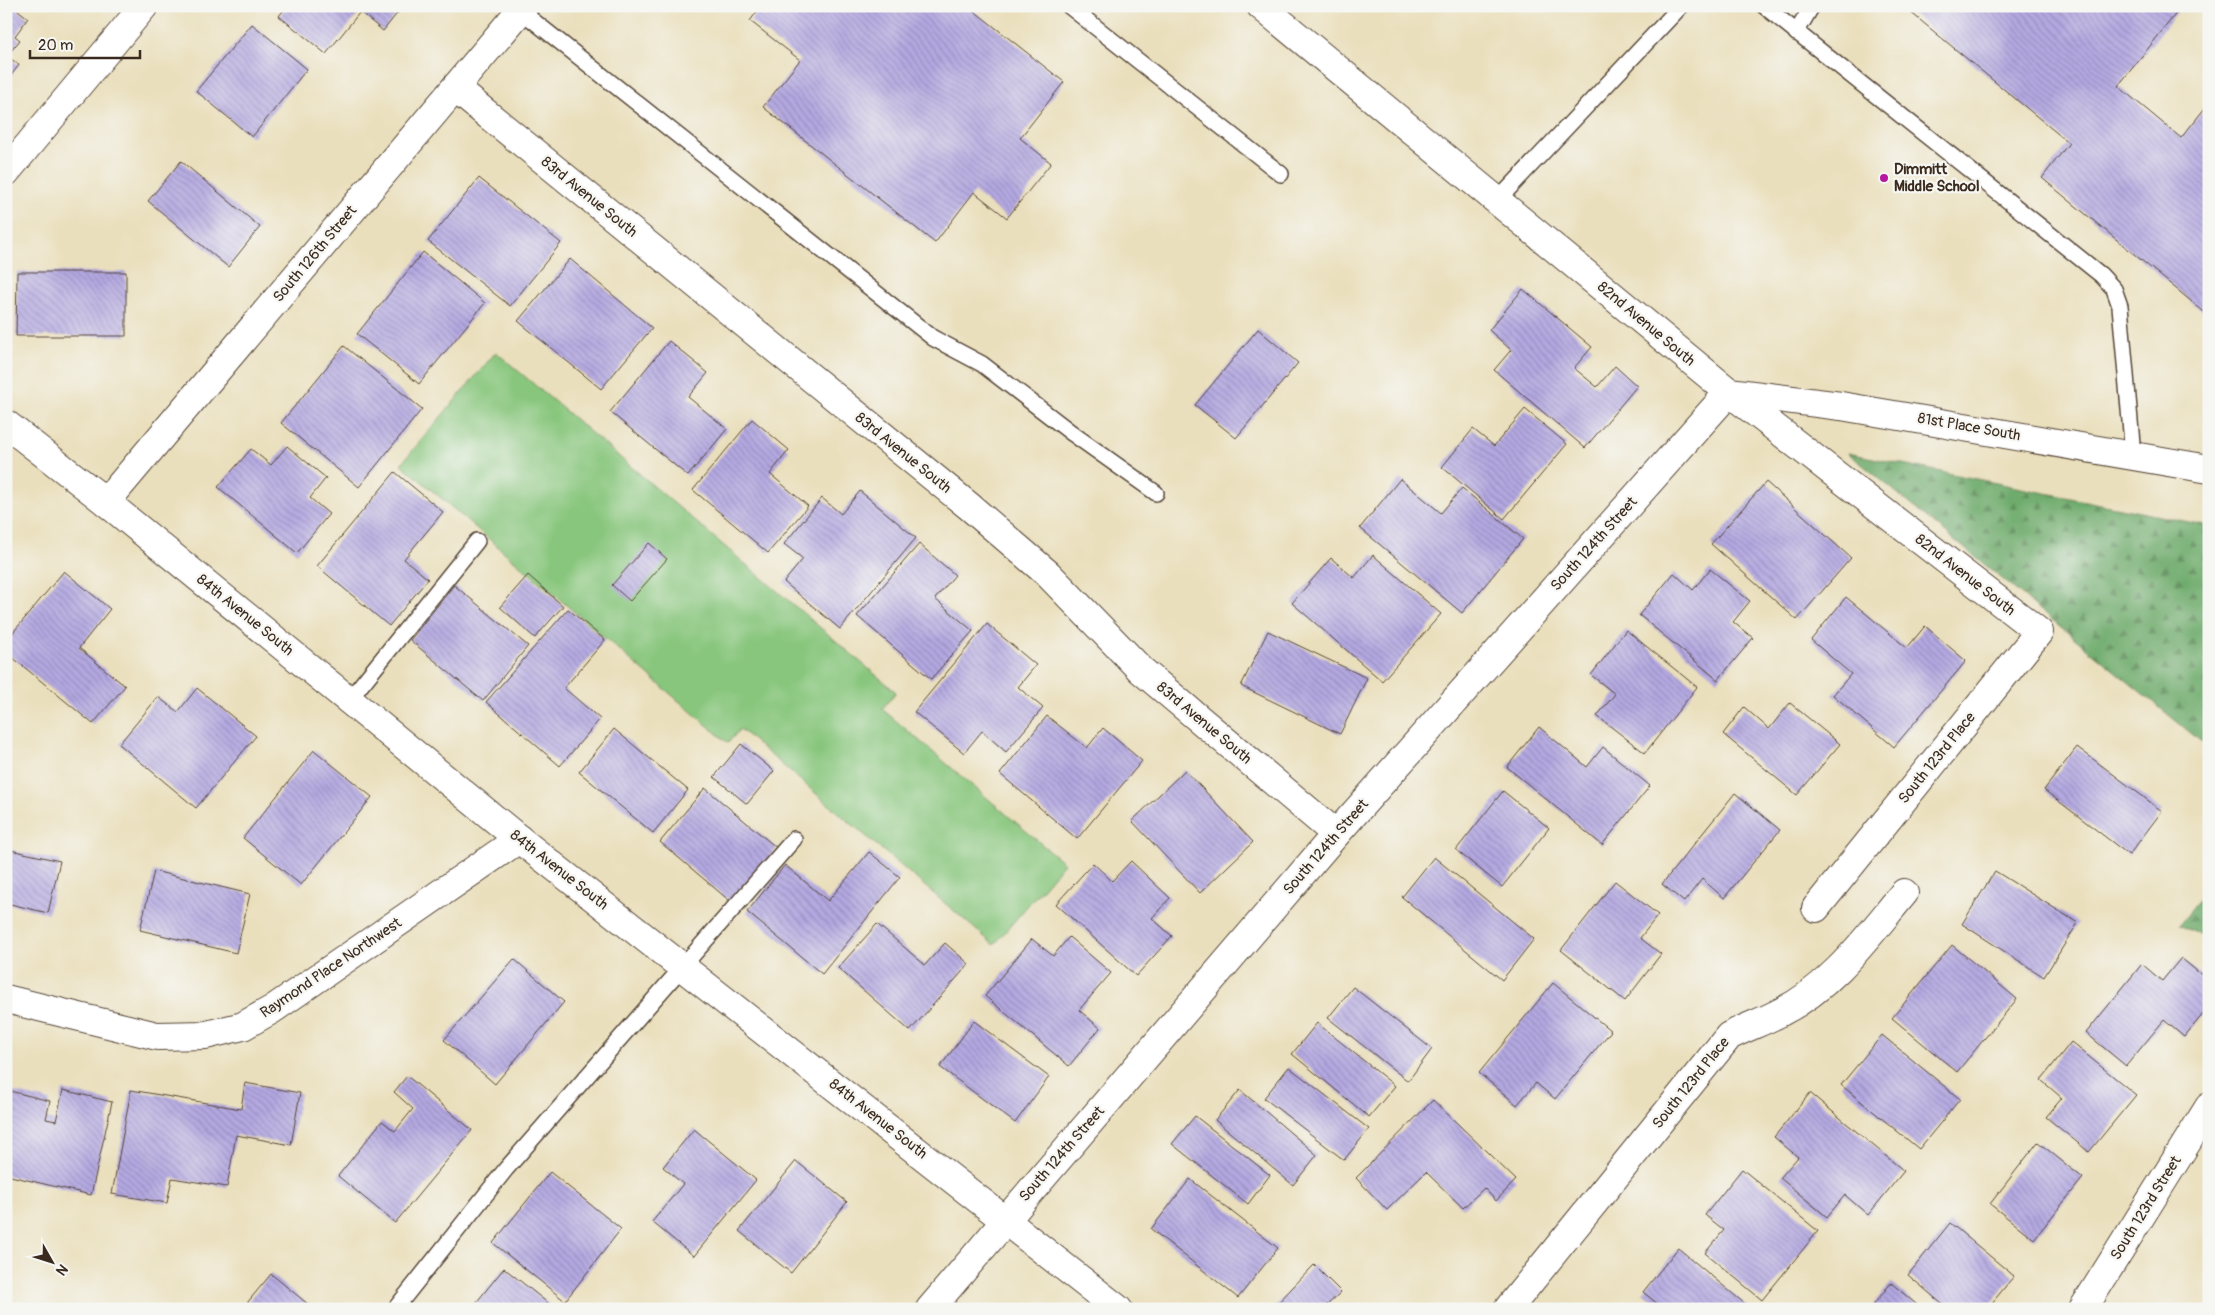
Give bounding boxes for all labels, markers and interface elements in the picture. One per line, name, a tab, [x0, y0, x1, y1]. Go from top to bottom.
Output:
scale bar	[30, 28, 140, 60]
text: 20 m	[38, 36, 73, 55]
street label: 83rd Avenue South	[537, 152, 641, 242]
place label: Dimmitt Middle School	[1894, 160, 1979, 196]
marker: Dimmitt Middle School	[1878, 172, 1890, 184]
street label: South 126th Street	[269, 201, 362, 306]
street label: 82nd Avenue South	[1593, 278, 1699, 370]
street label: 83rd Avenue South	[851, 408, 955, 498]
street label: 81st Place South	[1916, 409, 2022, 445]
street label: South 124th Street	[1547, 492, 1642, 595]
street label: 82nd Avenue South	[1911, 530, 2019, 620]
street label: 84th Avenue South	[193, 570, 297, 660]
street label: 83rd Avenue South	[1153, 678, 1255, 768]
street label: South 123rd Place	[1894, 708, 1980, 808]
street label: South 124th Street	[1279, 795, 1373, 899]
street label: 84th Avenue South	[506, 826, 612, 914]
street label: Raymond Place Northwest	[257, 913, 406, 1022]
street label: South 123rd Place	[1648, 1033, 1734, 1133]
street label: 84th Avenue South	[825, 1075, 931, 1163]
street label: South 124th Street	[1015, 1102, 1109, 1206]
street label: South 123rd Street	[2106, 1152, 2186, 1264]
north arrow	[28, 1238, 78, 1288]
text: N	[52, 1261, 71, 1279]

